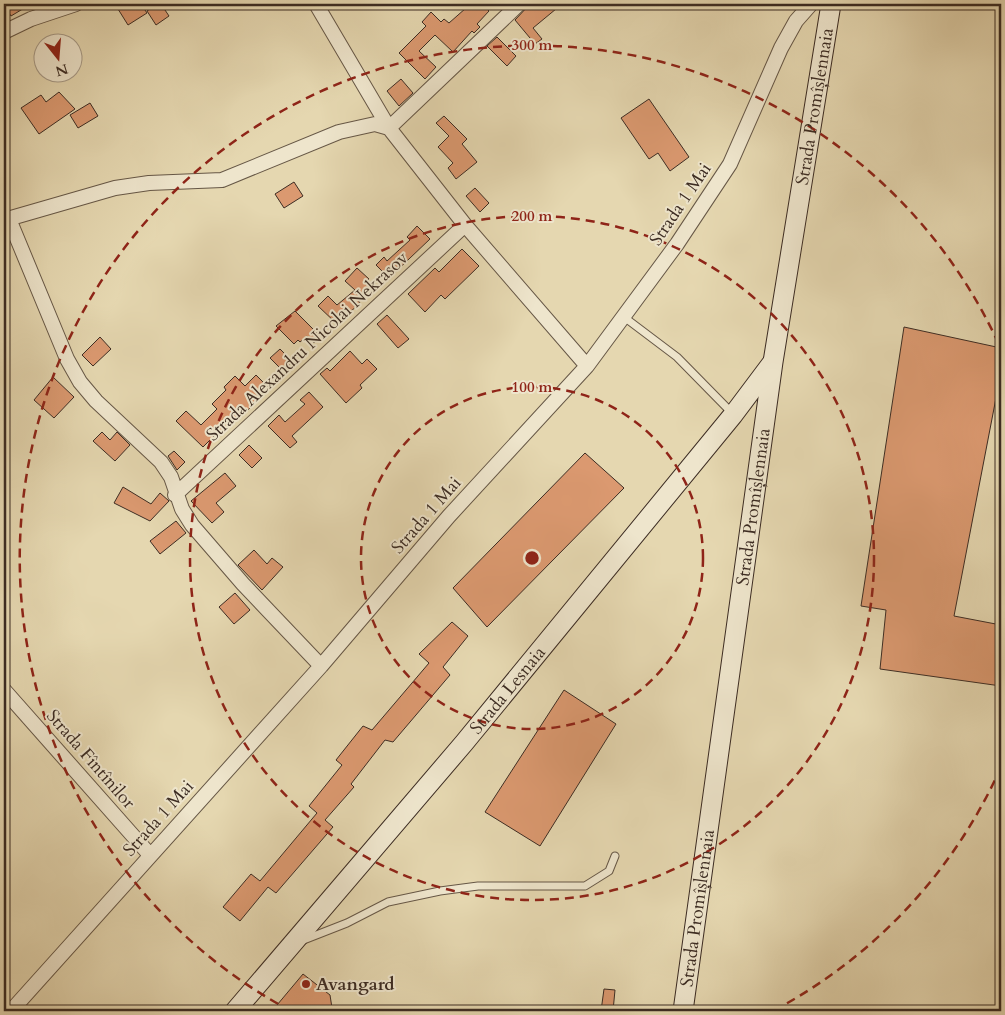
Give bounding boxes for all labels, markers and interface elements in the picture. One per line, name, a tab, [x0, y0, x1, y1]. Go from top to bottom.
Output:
street label: Strada Promîșlennaia	[790, 26, 840, 187]
north arrow	[32, 32, 82, 82]
text: 300 m	[512, 35, 553, 55]
text: N	[53, 59, 70, 81]
street label: Strada 1 Mai	[643, 158, 717, 251]
text: 200 m	[512, 206, 553, 226]
street label: Strada Alexandru Nicolai Nekrasov	[201, 245, 414, 447]
text: 100 m	[512, 377, 553, 397]
street label: Strada Promîșlennaia	[730, 426, 777, 587]
street label: Strada 1 Mai	[386, 471, 467, 559]
centre of rings	[523, 549, 541, 567]
street label: Strada Lesnaia	[464, 641, 552, 740]
street label: Strada Fîntînilor	[40, 704, 141, 815]
street label: Strada 1 Mai	[117, 775, 199, 862]
street label: Strada Promîșlennaia	[674, 827, 721, 988]
place label: Avangard	[316, 972, 395, 997]
marker: Avangard	[300, 978, 312, 990]

